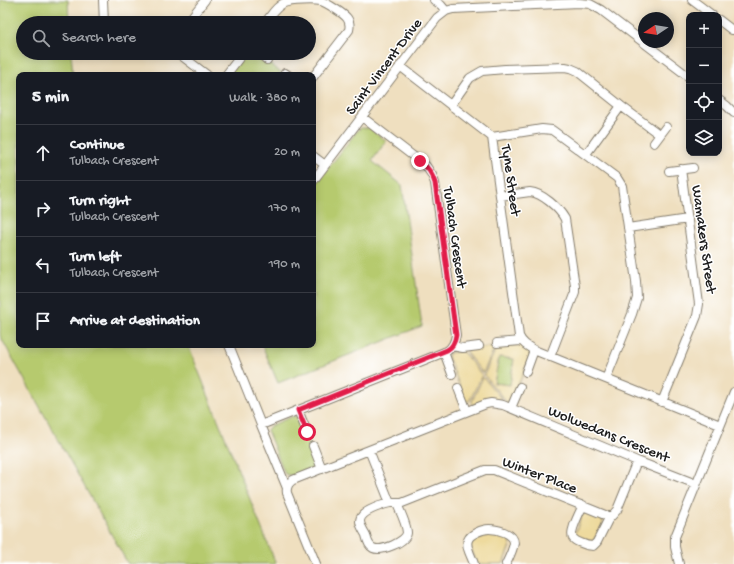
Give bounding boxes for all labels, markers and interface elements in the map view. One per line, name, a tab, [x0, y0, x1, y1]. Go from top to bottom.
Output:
north arrow	[638, 12, 674, 48]
map controls	[686, 12, 722, 156]
button: +	[686, 12, 722, 48]
street label: Saint Vincent Drive	[342, 15, 427, 119]
search box	[16, 16, 316, 60]
icon: search	[30, 27, 52, 49]
text: Search here	[62, 29, 136, 47]
button: −	[686, 48, 722, 84]
button: locate	[686, 84, 722, 120]
text: 5 min	[32, 88, 69, 108]
text: Walk · 380 m	[229, 91, 300, 106]
button: layers	[686, 120, 722, 156]
text: Continue	[70, 136, 124, 154]
icon: ahead	[32, 142, 54, 164]
street label: Tyne Street	[496, 143, 524, 219]
text: 20 m	[274, 145, 300, 160]
route end	[411, 152, 429, 170]
text: Tulbach Crescent	[70, 154, 158, 169]
street label: Wamakers Street	[687, 184, 720, 296]
street label: Tulbach Crescent	[438, 185, 470, 291]
text: Turn right	[70, 192, 130, 210]
icon: right	[32, 198, 54, 220]
text: 170 m	[268, 201, 300, 216]
text: Tulbach Crescent	[70, 210, 158, 225]
text: Turn left	[70, 248, 121, 266]
icon: left	[32, 254, 54, 276]
text: 190 m	[269, 257, 300, 272]
text: Tulbach Crescent	[70, 266, 158, 281]
icon: arrive	[32, 310, 54, 332]
text: Arrive at destination	[70, 312, 200, 330]
street label: Wolwedans Crescent	[545, 402, 673, 468]
route start	[298, 423, 316, 441]
street label: Winter Place	[499, 453, 579, 498]

